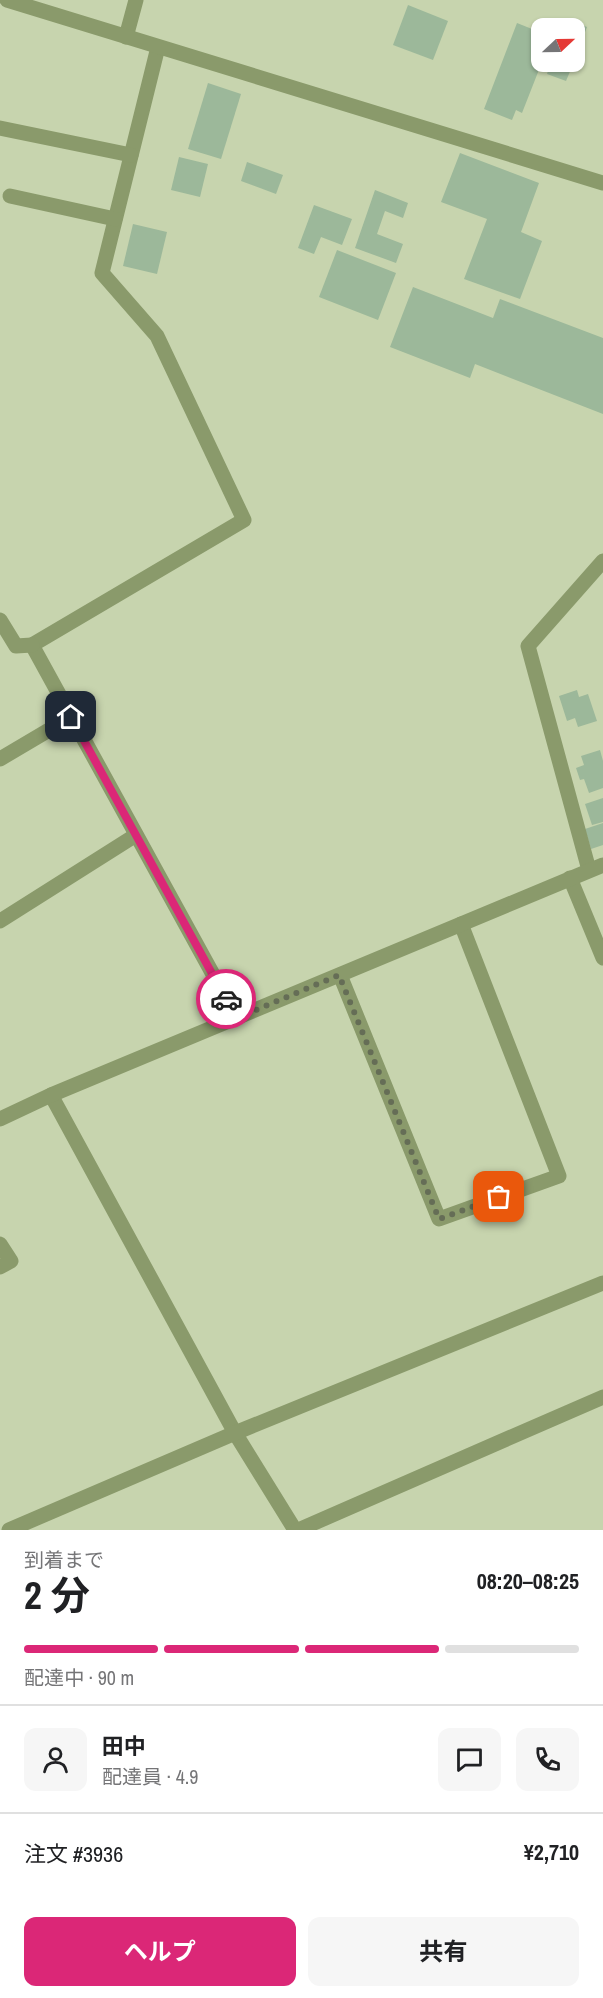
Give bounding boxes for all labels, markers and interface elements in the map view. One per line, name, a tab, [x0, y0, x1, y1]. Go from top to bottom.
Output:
north arrow	[531, 18, 585, 72]
map controls	[531, 18, 585, 72]
pin	[45, 691, 96, 742]
icon: home	[54, 700, 87, 733]
courier	[196, 969, 256, 1029]
icon: car	[210, 983, 243, 1016]
pin	[473, 1171, 524, 1222]
icon: bag	[482, 1180, 515, 1213]
text: 到着まで	[24, 1546, 104, 1573]
text: 08:20–08:25	[477, 1566, 579, 1596]
text: 2 分	[24, 1569, 90, 1621]
text: 配達中 · 90 m	[24, 1664, 134, 1691]
button: person	[24, 1728, 87, 1791]
button: chat	[438, 1728, 501, 1791]
button: phone	[516, 1728, 579, 1791]
text: 田中	[102, 1731, 146, 1761]
text: 配達員 · 4.9	[102, 1763, 198, 1790]
text: ¥2,710	[524, 1837, 579, 1867]
text: 注文 #3936	[24, 1839, 123, 1869]
button: ヘルプ	[24, 1917, 296, 1986]
button: 共有	[308, 1917, 579, 1986]

